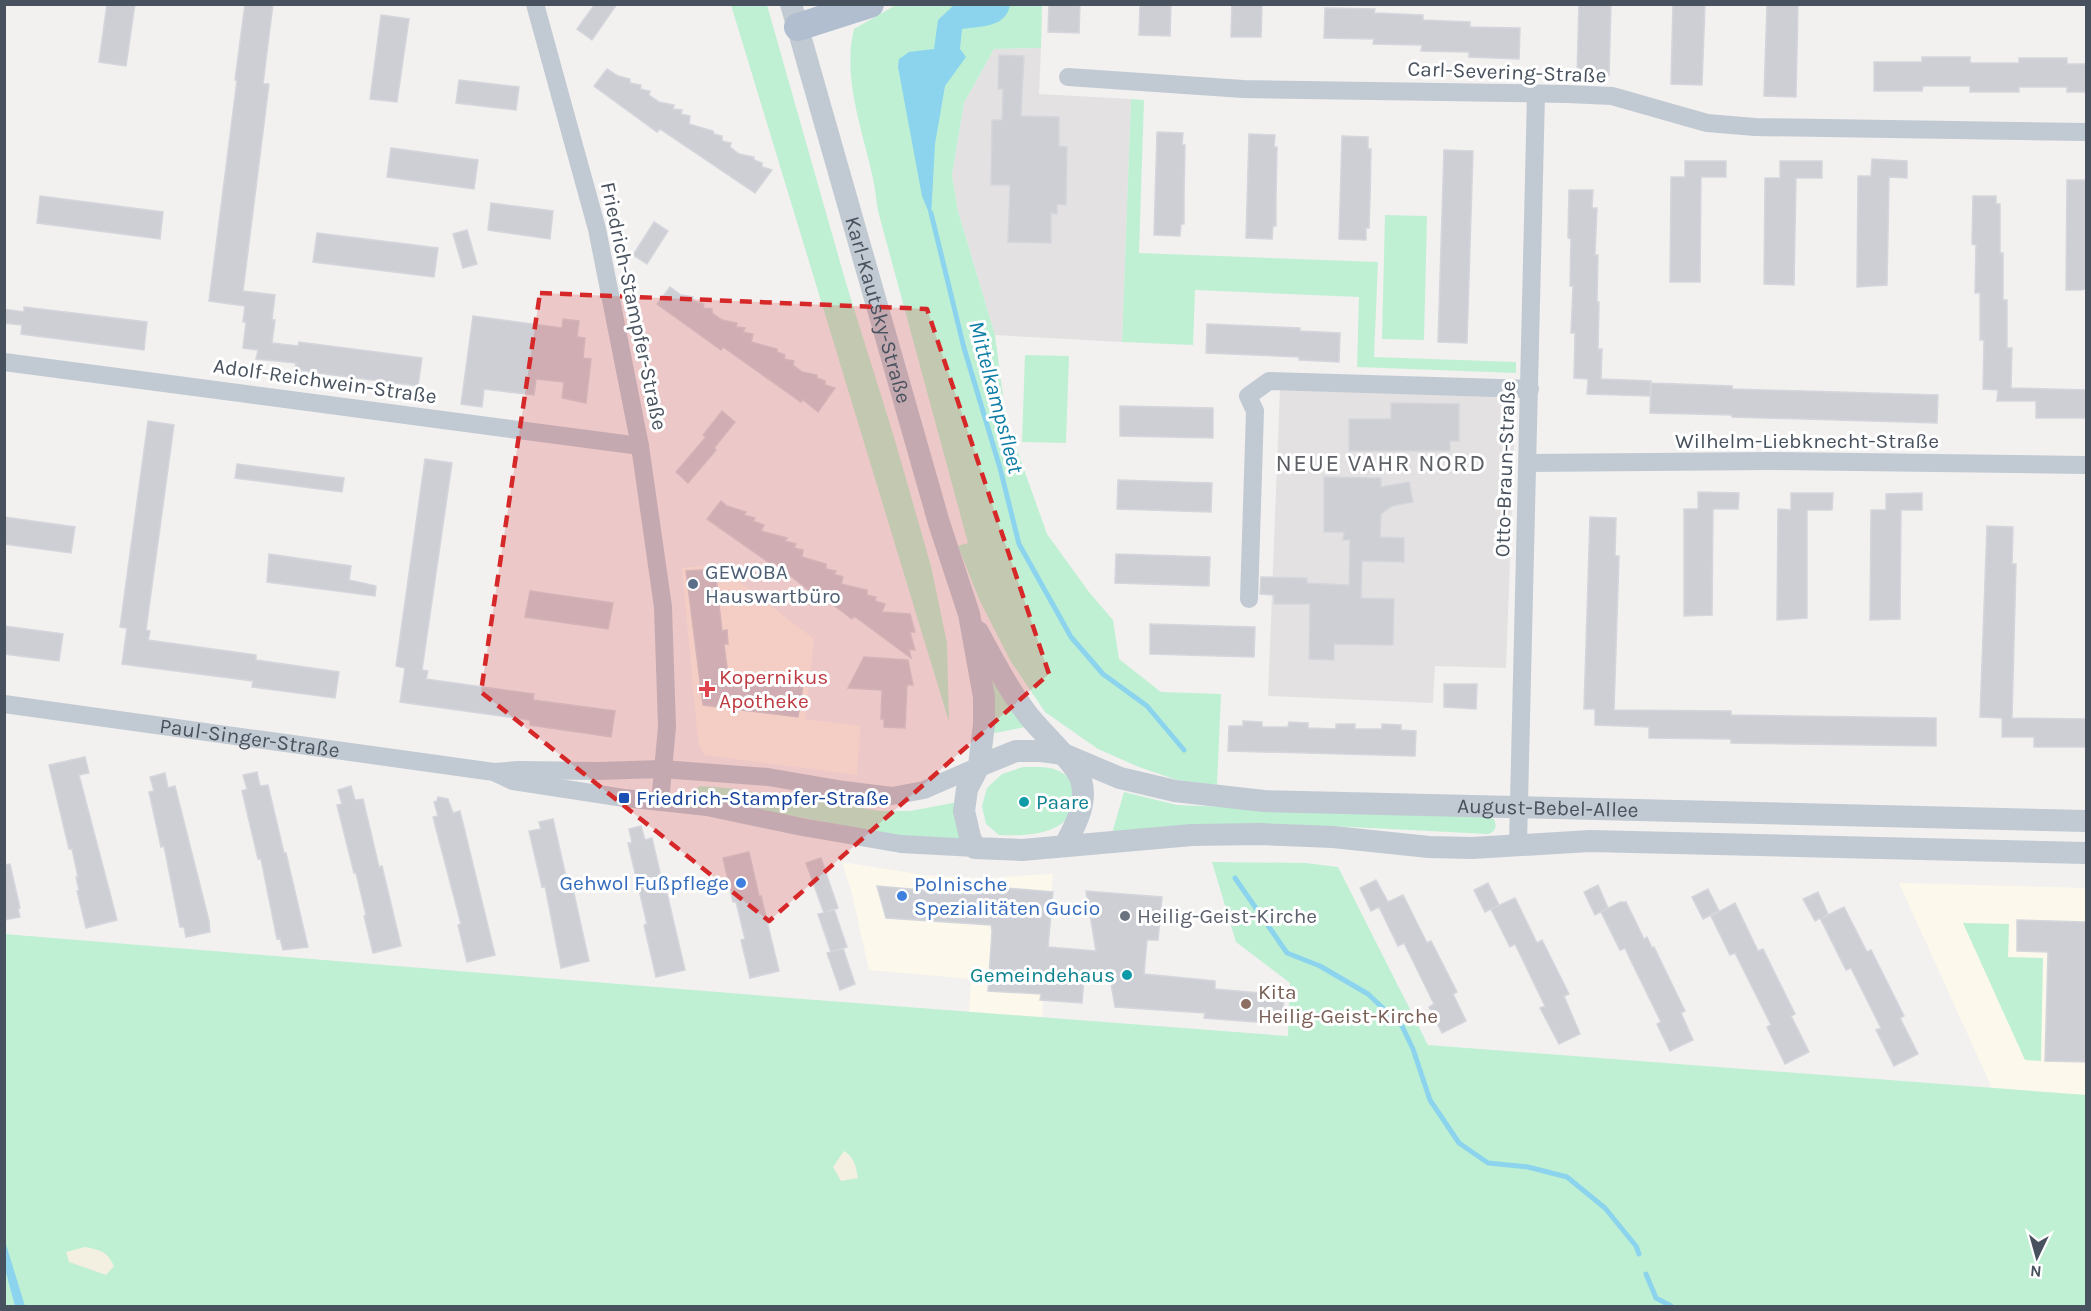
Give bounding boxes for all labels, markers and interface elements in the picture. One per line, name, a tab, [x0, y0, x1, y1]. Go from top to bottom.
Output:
street label: Carl-Severing-Straße	[1407, 57, 1607, 87]
street label: Friedrich-Stampfer-Straße	[596, 180, 672, 432]
street label: Karl-Kautsky-Straße	[840, 214, 916, 406]
water label: Mittelkampsfleet	[963, 318, 1029, 476]
street label: Adolf-Reichwein-Straße	[212, 353, 438, 409]
street label: Otto-Braun-Straße	[1490, 380, 1520, 558]
street label: Wilhelm-Liebknecht-Straße	[1675, 429, 1939, 453]
district label: NEUE VAHR NORD	[1275, 449, 1487, 477]
place label: GEWOBA Hauswartbüro	[705, 560, 841, 608]
marker: GEWOBA Hauswartbüro	[686, 577, 700, 591]
place label: Kopernikus Apotheke	[719, 665, 828, 713]
marker: Kopernikus Apotheke	[700, 682, 714, 696]
street label: Paul-Singer-Straße	[158, 714, 341, 762]
place label: Friedrich-Stampfer-Straße	[636, 786, 889, 810]
place label: Paare	[1036, 790, 1089, 814]
marker: Friedrich-Stampfer-Straße	[617, 791, 631, 805]
street label: August-Bebel-Allee	[1457, 794, 1639, 822]
marker: Paare	[1017, 795, 1031, 809]
place label: Gehwol Fußpflege	[560, 871, 729, 895]
place label: Polnische Spezialitäten Gucio	[914, 872, 1100, 920]
marker: Gehwol Fußpflege	[734, 876, 748, 890]
marker: Polnische Spezialitäten Gucio	[895, 889, 909, 903]
place label: Heilig-Geist-Kirche	[1137, 904, 1317, 928]
marker: Heilig-Geist-Kirche	[1118, 909, 1132, 923]
place label: Gemeindehaus	[970, 963, 1115, 987]
marker: Gemeindehaus	[1120, 968, 1134, 982]
place label: Kita Heilig-Geist-Kirche	[1258, 980, 1438, 1028]
marker: Kita Heilig-Geist-Kirche	[1239, 997, 1253, 1011]
north arrow	[2007, 1227, 2067, 1287]
text: N	[2029, 1261, 2042, 1281]

